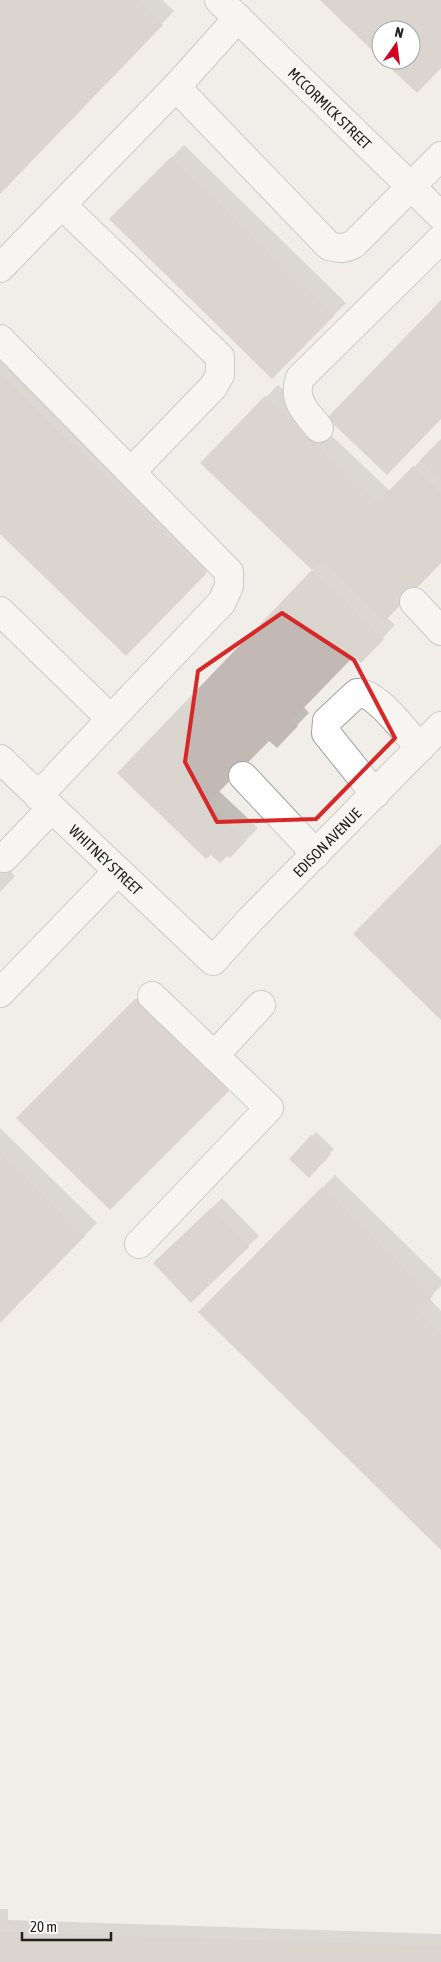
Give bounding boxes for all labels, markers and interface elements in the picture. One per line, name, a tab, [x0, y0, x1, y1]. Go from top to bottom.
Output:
north arrow	[371, 20, 421, 70]
text: N	[393, 24, 405, 41]
street label: MCCORMICK STREET	[285, 64, 375, 153]
street label: EDISON AVENUE	[289, 804, 365, 880]
street label: WHITNEY STREET	[66, 821, 146, 898]
scale bar	[22, 1910, 111, 1942]
text: 20 m	[30, 1918, 57, 1935]

